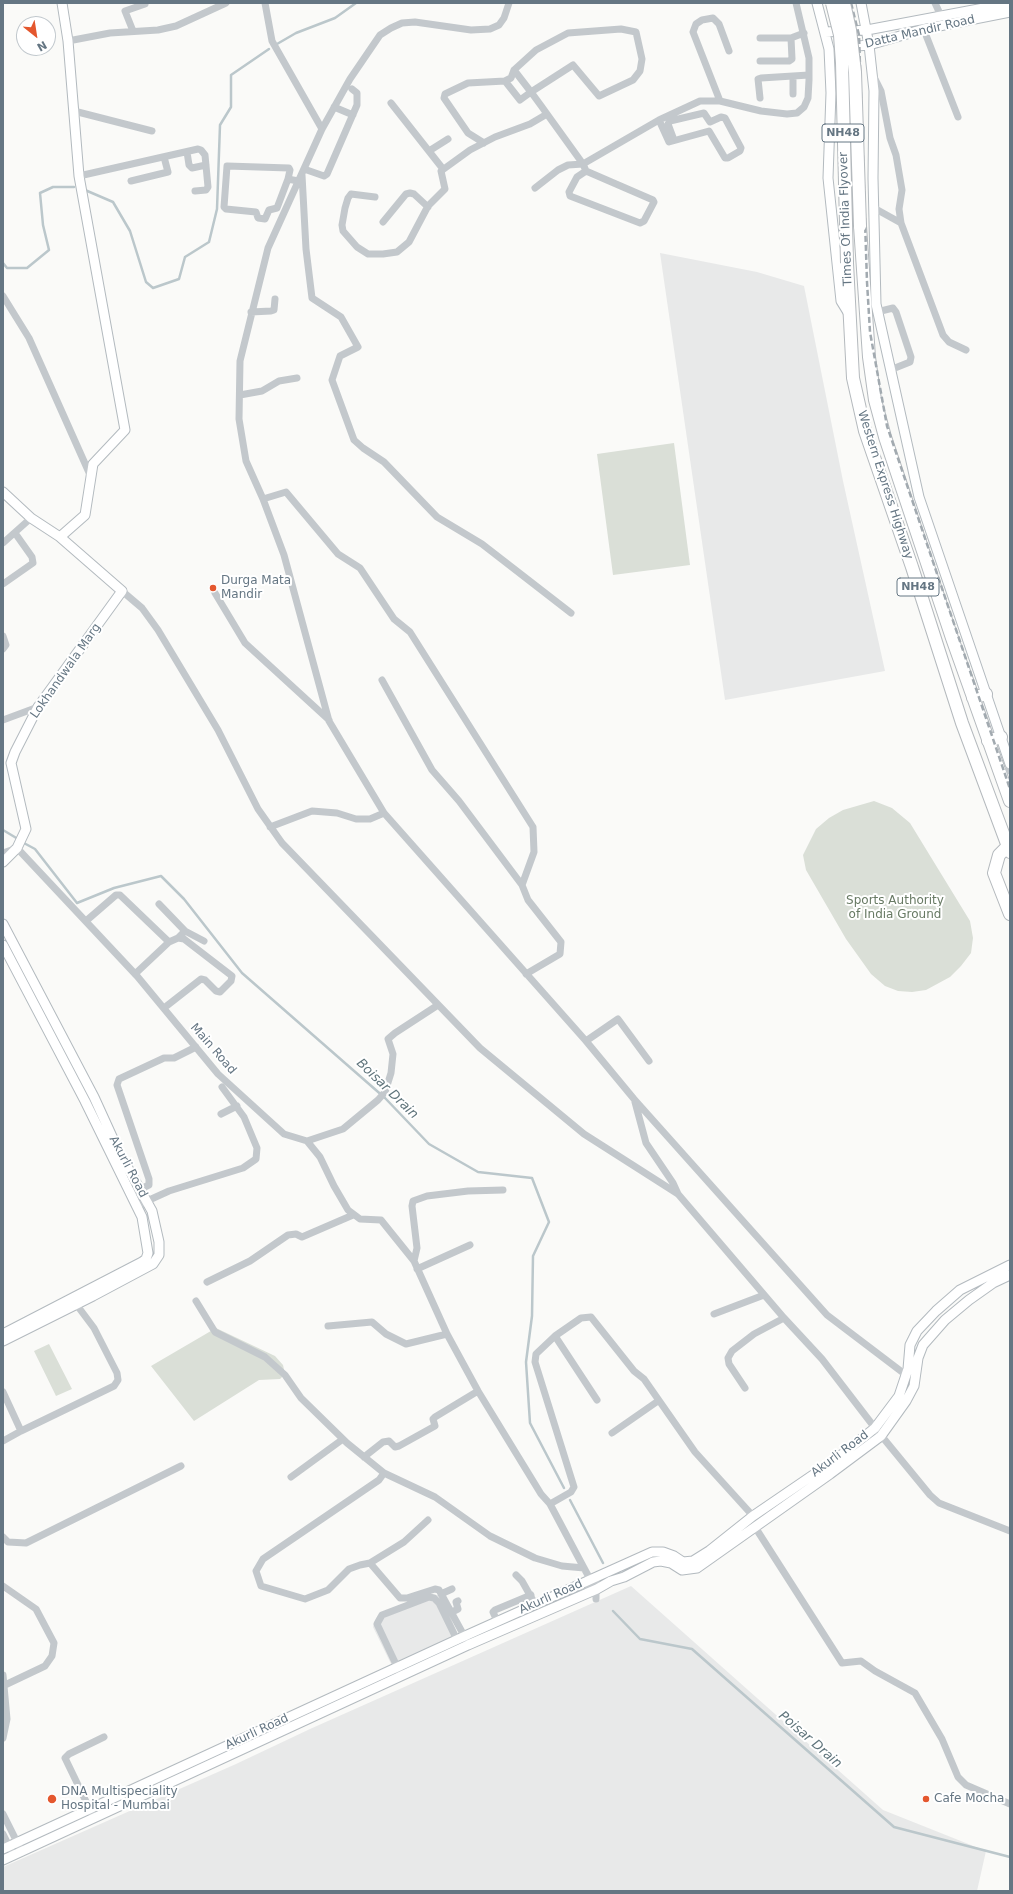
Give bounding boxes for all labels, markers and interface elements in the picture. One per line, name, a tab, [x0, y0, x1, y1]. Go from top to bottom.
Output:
street label: Datta Mandir Road	[864, 12, 976, 52]
north arrow	[16, 16, 56, 56]
text: N	[35, 38, 49, 54]
road number: NH48	[822, 124, 864, 142]
street label: Times Of India Flyover	[836, 152, 856, 286]
street label: Western Express Highway	[854, 409, 916, 561]
place label: Durga Mata Mandir	[221, 574, 291, 602]
road number: NH48	[897, 578, 939, 596]
marker: Durga Mata Mandir	[208, 583, 218, 593]
street label: Lokhandwala Marg	[28, 621, 104, 721]
park label: Sports Authority of India Ground	[846, 894, 944, 922]
street label: Main Road	[187, 1021, 239, 1077]
water label: Boisar Drain	[353, 1056, 421, 1122]
street label: Akurli Road	[106, 1134, 150, 1200]
street label: Akurli Road	[809, 1428, 871, 1480]
street label: Akurli Road	[517, 1577, 585, 1617]
water label: Poisar Drain	[775, 1708, 845, 1772]
street label: Akurli Road	[223, 1711, 291, 1753]
place label: DNA Multispeciality Hospital - Mumbai	[61, 1785, 178, 1813]
place label: Cafe Mocha	[934, 1792, 1004, 1806]
marker: DNA Multispeciality Hospital - Mumbai	[46, 1793, 58, 1805]
marker: Cafe Mocha	[921, 1794, 931, 1804]

